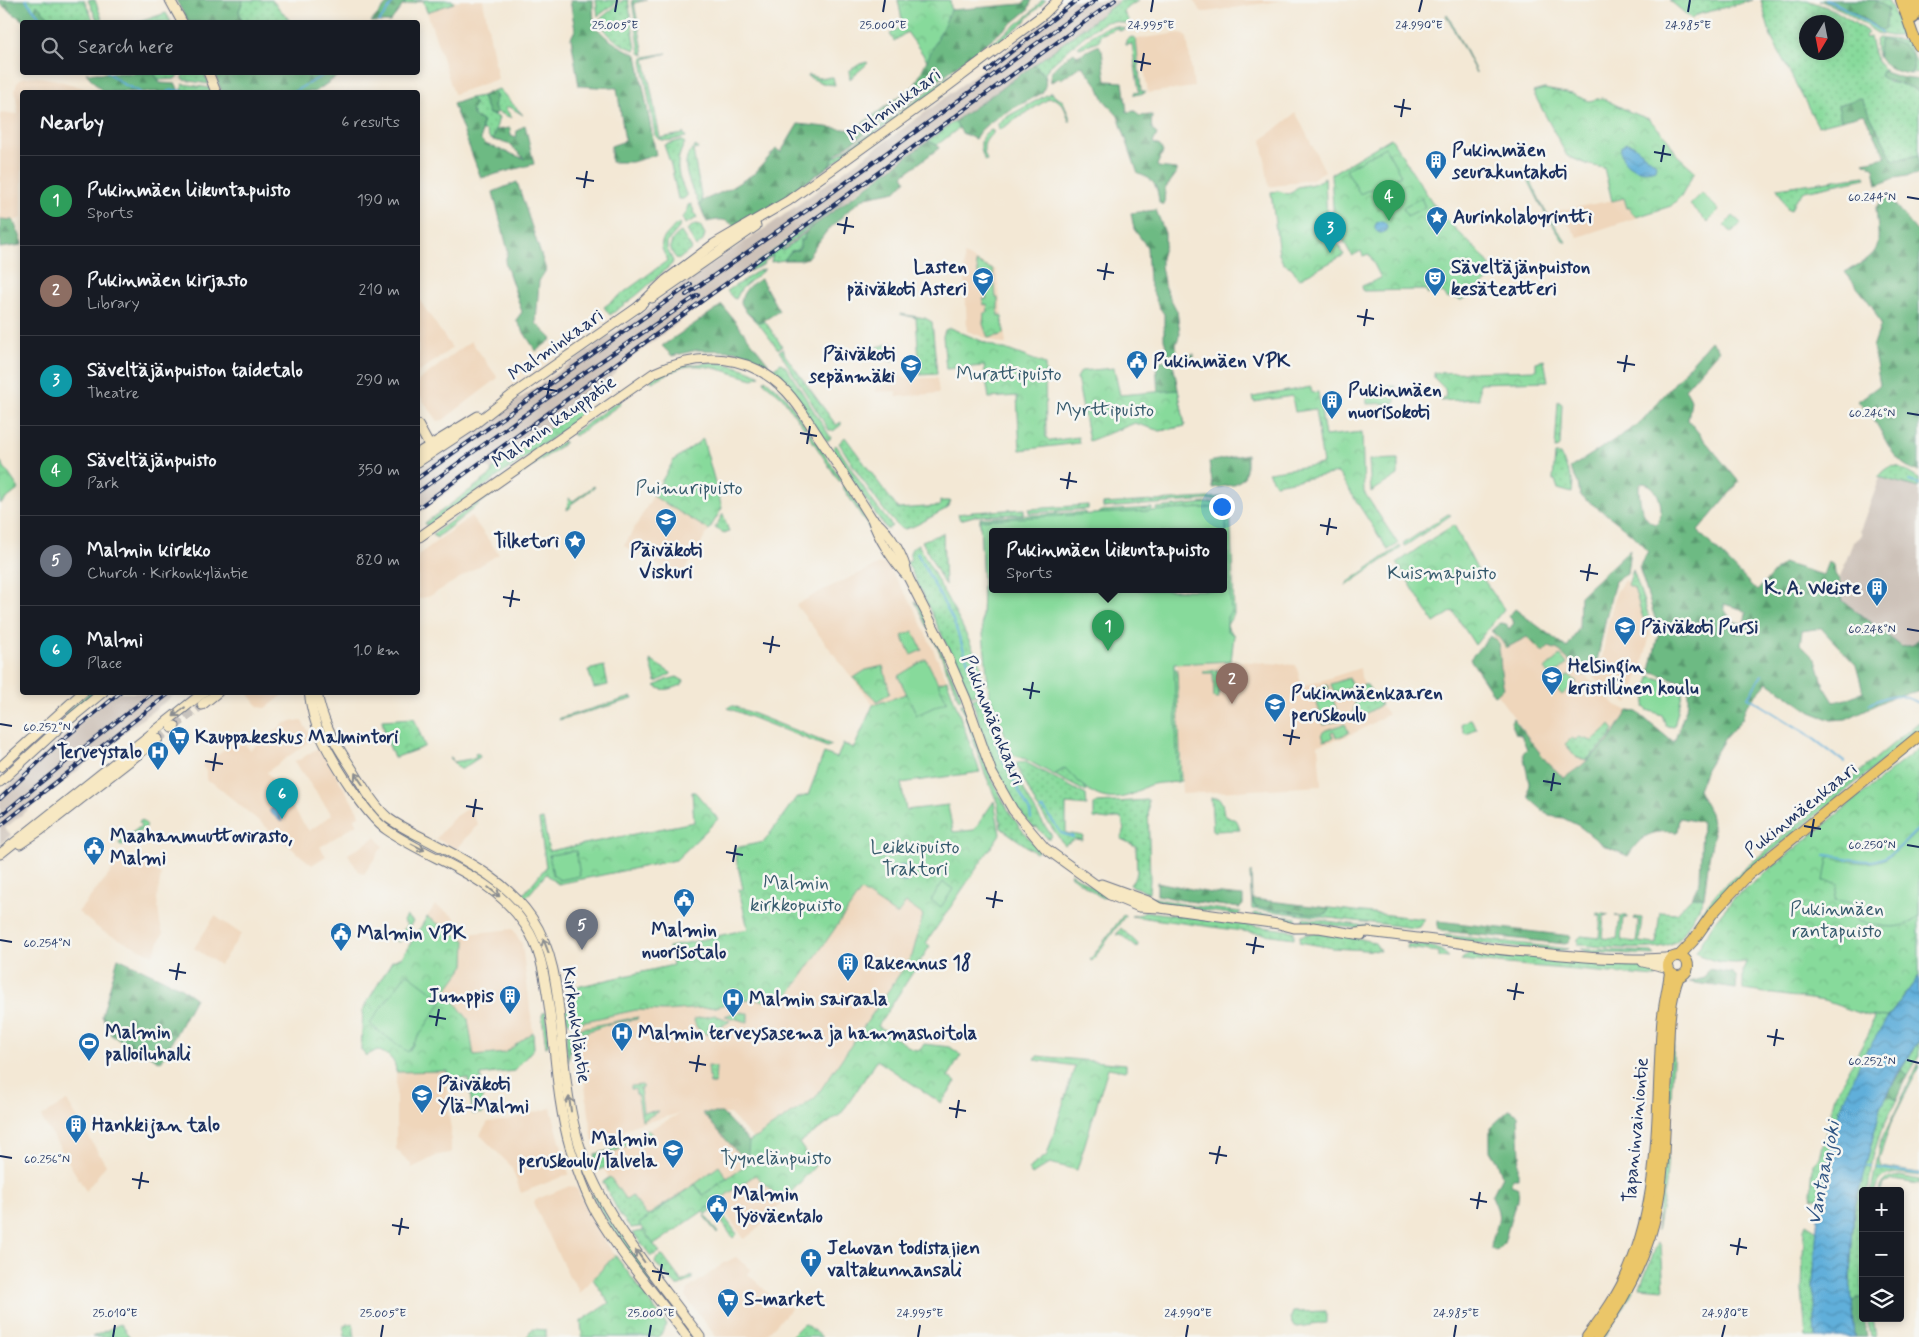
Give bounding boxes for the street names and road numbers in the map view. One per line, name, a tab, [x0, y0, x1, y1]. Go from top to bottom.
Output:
street label: Malminkaari	[842, 62, 946, 148]
street label: Malminkaari	[503, 303, 609, 387]
street label: Malmin kauppatie	[487, 370, 621, 474]
street label: Pukinmäenkaari	[955, 651, 1031, 789]
street label: Pukinmäenkaari	[1739, 757, 1863, 863]
street label: Kirkonkyläntie	[555, 965, 597, 1085]
street label: Tapaninvainiontie	[1617, 1056, 1655, 1204]

